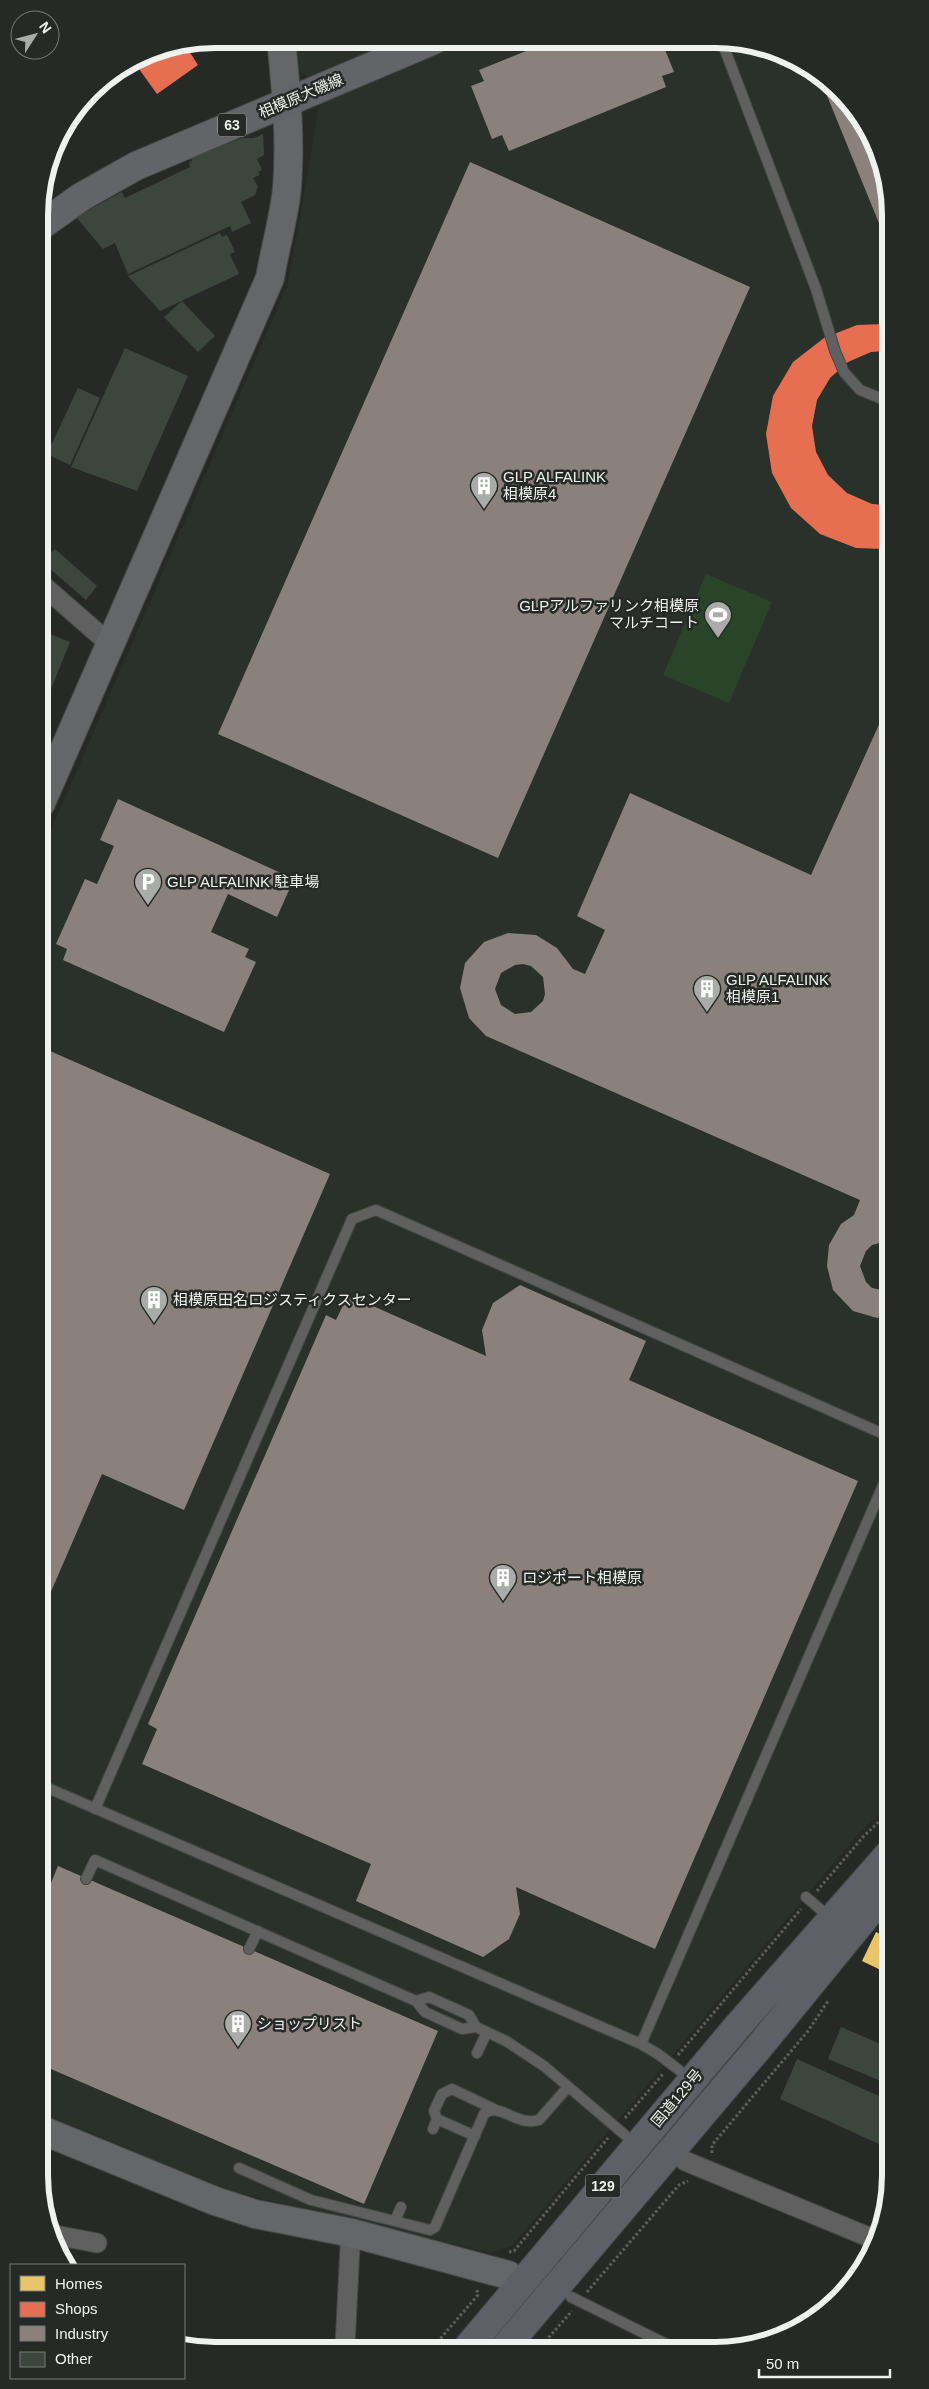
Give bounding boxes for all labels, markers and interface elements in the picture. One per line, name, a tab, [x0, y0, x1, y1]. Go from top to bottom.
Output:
north arrow	[10, 10, 60, 60]
text: N	[36, 19, 55, 36]
street label: 相模原大磯線	[256, 70, 346, 121]
road number: 63	[218, 114, 246, 136]
place label: GLP ALFALINK 相模原4	[503, 468, 606, 502]
building icon: GLP ALFALINK 相模原4	[469, 471, 499, 510]
place label: GLPアルファリンク相模原 マルチコート	[519, 597, 699, 631]
sports icon: GLPアルファリンク相模原 マルチコート	[703, 600, 733, 639]
parking icon: GLP ALFALINK 駐車場	[133, 867, 163, 906]
place label: GLP ALFALINK 駐車場	[167, 873, 319, 890]
place label: GLP ALFALINK 相模原1	[726, 971, 829, 1005]
building icon: GLP ALFALINK 相模原1	[692, 974, 722, 1013]
building icon: 相模原田名ロジスティクスセンター	[139, 1285, 169, 1324]
place label: 相模原田名ロジスティクスセンター	[173, 1291, 412, 1308]
building icon: ロジポート相模原	[488, 1563, 518, 1602]
place label: ロジポート相模原	[522, 1569, 642, 1586]
building icon: ショップリスト	[223, 2009, 253, 2048]
place label: ショップリスト	[257, 2015, 362, 2032]
street label: 国道129号	[648, 2065, 706, 2130]
road number: 129	[586, 2174, 620, 2198]
legend	[10, 2264, 185, 2379]
text: Homes	[55, 2275, 103, 2292]
text: Shops	[55, 2300, 98, 2317]
text: Industry	[55, 2325, 109, 2342]
scale bar	[759, 2346, 890, 2378]
text: Other	[55, 2350, 93, 2367]
text: 50 m	[766, 2355, 799, 2372]

